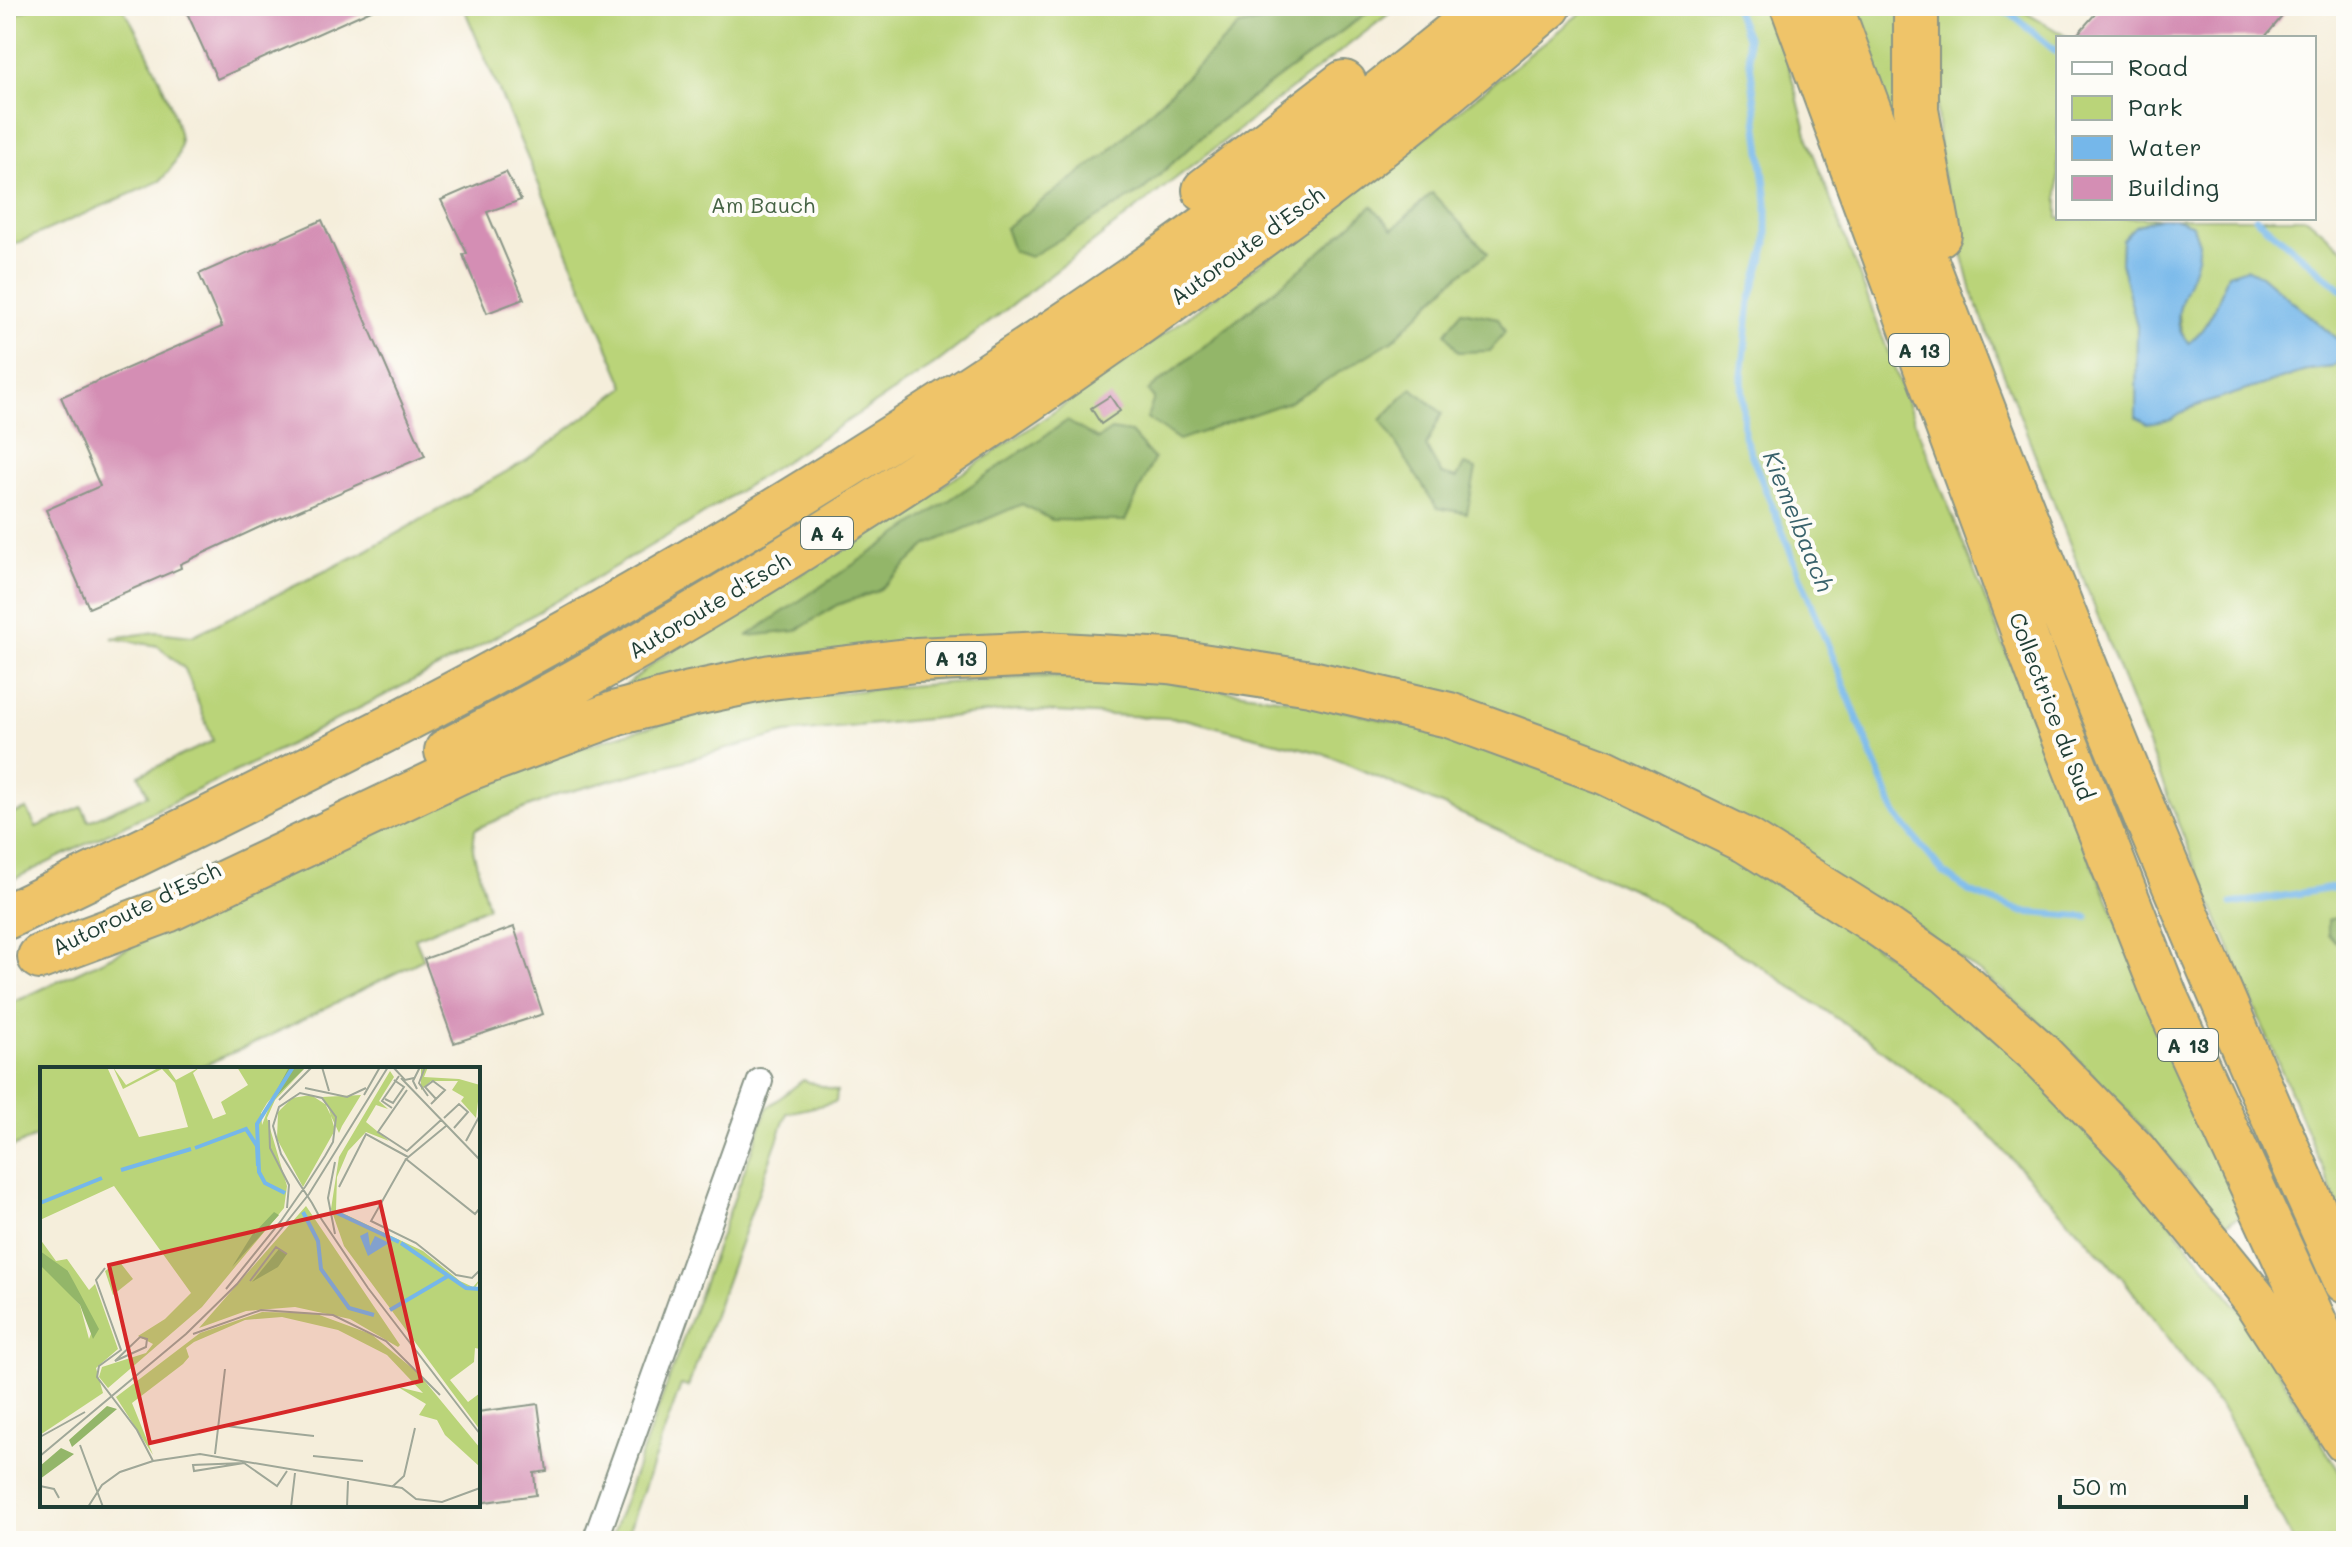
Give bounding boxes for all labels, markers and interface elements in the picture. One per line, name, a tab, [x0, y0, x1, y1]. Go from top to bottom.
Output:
legend	[2056, 36, 2316, 220]
text: Road	[2128, 51, 2188, 82]
text: Park	[2128, 91, 2182, 122]
text: Water	[2128, 131, 2202, 162]
text: Building	[2128, 171, 2219, 202]
street label: Autoroute d'Esch	[1164, 179, 1330, 311]
park label: Am Bauch	[711, 190, 815, 219]
road number: A 13	[1889, 334, 1949, 366]
water label: Kiemelbaach	[1757, 446, 1841, 596]
road number: A 4	[801, 517, 853, 549]
street label: Autoroute d'Esch	[623, 545, 795, 665]
street label: Collectrice du Sud	[2003, 608, 2101, 804]
road number: A 13	[926, 642, 986, 674]
street label: Autoroute d'Esch	[47, 855, 225, 961]
road number: A 13	[2158, 1029, 2218, 1061]
inset map	[40, 1067, 480, 1507]
scale bar	[2060, 1459, 2246, 1509]
text: 50 m	[2072, 1470, 2128, 1501]

